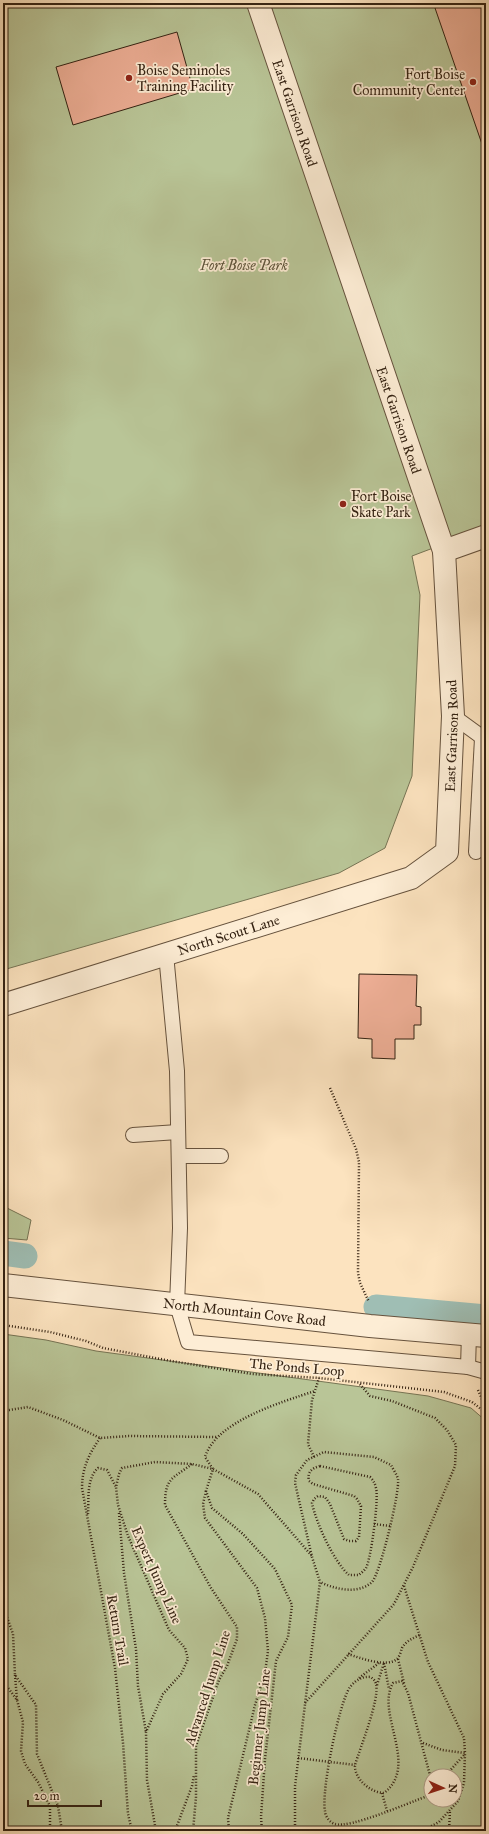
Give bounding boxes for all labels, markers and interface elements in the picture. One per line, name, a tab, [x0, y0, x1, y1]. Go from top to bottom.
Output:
street label: East Garrison Road	[268, 57, 321, 169]
place label: Boise Seminoles Training Facility	[137, 62, 234, 95]
place label: Fort Boise Community Center	[353, 66, 466, 99]
marker: Boise Seminoles Training Facility	[124, 73, 134, 83]
marker: Fort Boise Community Center	[468, 77, 478, 87]
park label: Fort Boise Park	[199, 257, 288, 274]
street label: East Garrison Road	[372, 364, 425, 476]
place label: Fort Boise Skate Park	[351, 488, 412, 521]
marker: Fort Boise Skate Park	[338, 499, 348, 509]
street label: East Garrison Road	[442, 679, 462, 792]
street label: North Scout Lane	[175, 911, 282, 959]
street label: North Mountain Cove Road	[162, 1295, 327, 1330]
street label: The Ponds Loop	[249, 1355, 345, 1380]
street label: Expert Jump Line	[127, 1524, 186, 1627]
street label: Return Trail	[103, 1593, 132, 1667]
street label: Advanced Jump Line	[180, 1628, 235, 1749]
street label: Beginner Jump Line	[245, 1668, 275, 1786]
north arrow	[423, 1768, 463, 1808]
scale bar	[28, 1782, 101, 1808]
text: N	[446, 1783, 459, 1794]
text: 20 m	[34, 1789, 60, 1803]

